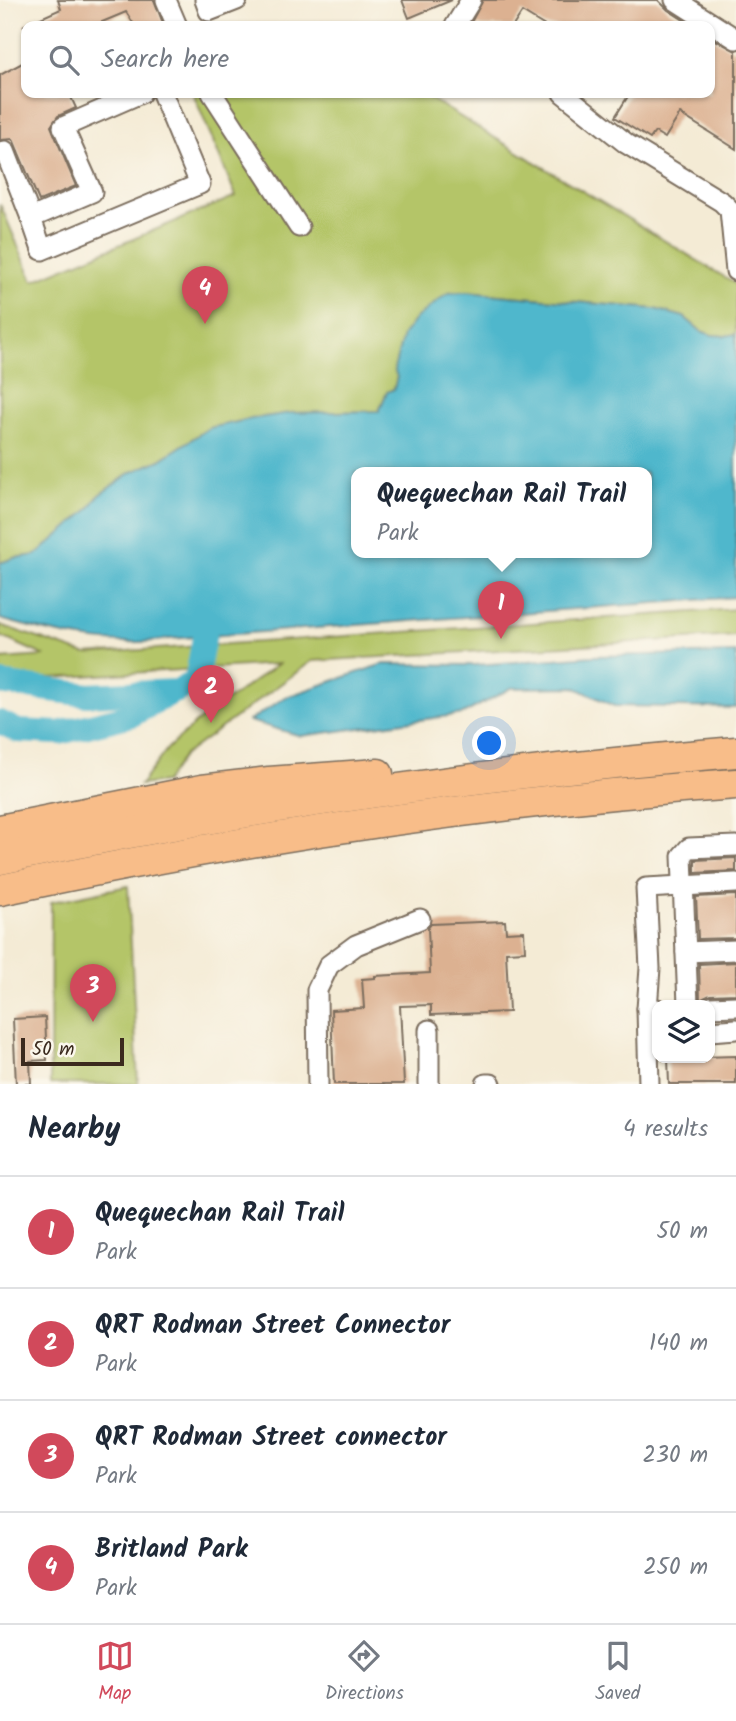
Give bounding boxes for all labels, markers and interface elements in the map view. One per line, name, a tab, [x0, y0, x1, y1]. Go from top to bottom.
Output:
search box	[21, 21, 715, 98]
text: Search here	[101, 39, 229, 81]
icon: search	[45, 41, 83, 79]
pin: 4	[182, 266, 228, 324]
popup	[351, 467, 652, 558]
text: Quequechan Rail Trail	[377, 474, 626, 516]
text: Park	[377, 516, 419, 552]
pin: 1	[478, 581, 524, 639]
pin: 2	[188, 665, 234, 723]
your location	[472, 726, 506, 760]
pin: 3	[70, 964, 116, 1022]
map controls	[652, 1000, 715, 1063]
button: layers	[652, 1000, 715, 1063]
scale bar	[21, 1035, 124, 1067]
text: 50 m	[32, 1035, 74, 1065]
text: Nearby	[28, 1106, 120, 1154]
text: 4 results	[623, 1112, 708, 1148]
text: Quequechan Rail Trail	[95, 1193, 344, 1235]
text: 1	[48, 1214, 54, 1250]
text: 50 m	[657, 1214, 708, 1250]
text: Park	[95, 1235, 137, 1271]
text: QRT Rodman Street Connector	[95, 1305, 450, 1347]
text: 2	[44, 1326, 58, 1362]
text: 140 m	[649, 1326, 708, 1362]
text: Park	[95, 1347, 137, 1383]
text: QRT Rodman Street connector	[95, 1417, 447, 1459]
text: 3	[45, 1438, 57, 1474]
text: 230 m	[642, 1438, 708, 1474]
text: Park	[95, 1459, 137, 1495]
text: Britland Park	[95, 1529, 248, 1571]
text: 4	[45, 1550, 57, 1586]
text: 250 m	[643, 1550, 708, 1586]
text: Park	[95, 1571, 137, 1607]
tab: Map	[96, 1637, 134, 1709]
tab: Directions	[325, 1637, 404, 1709]
tab: Saved	[595, 1637, 640, 1709]

